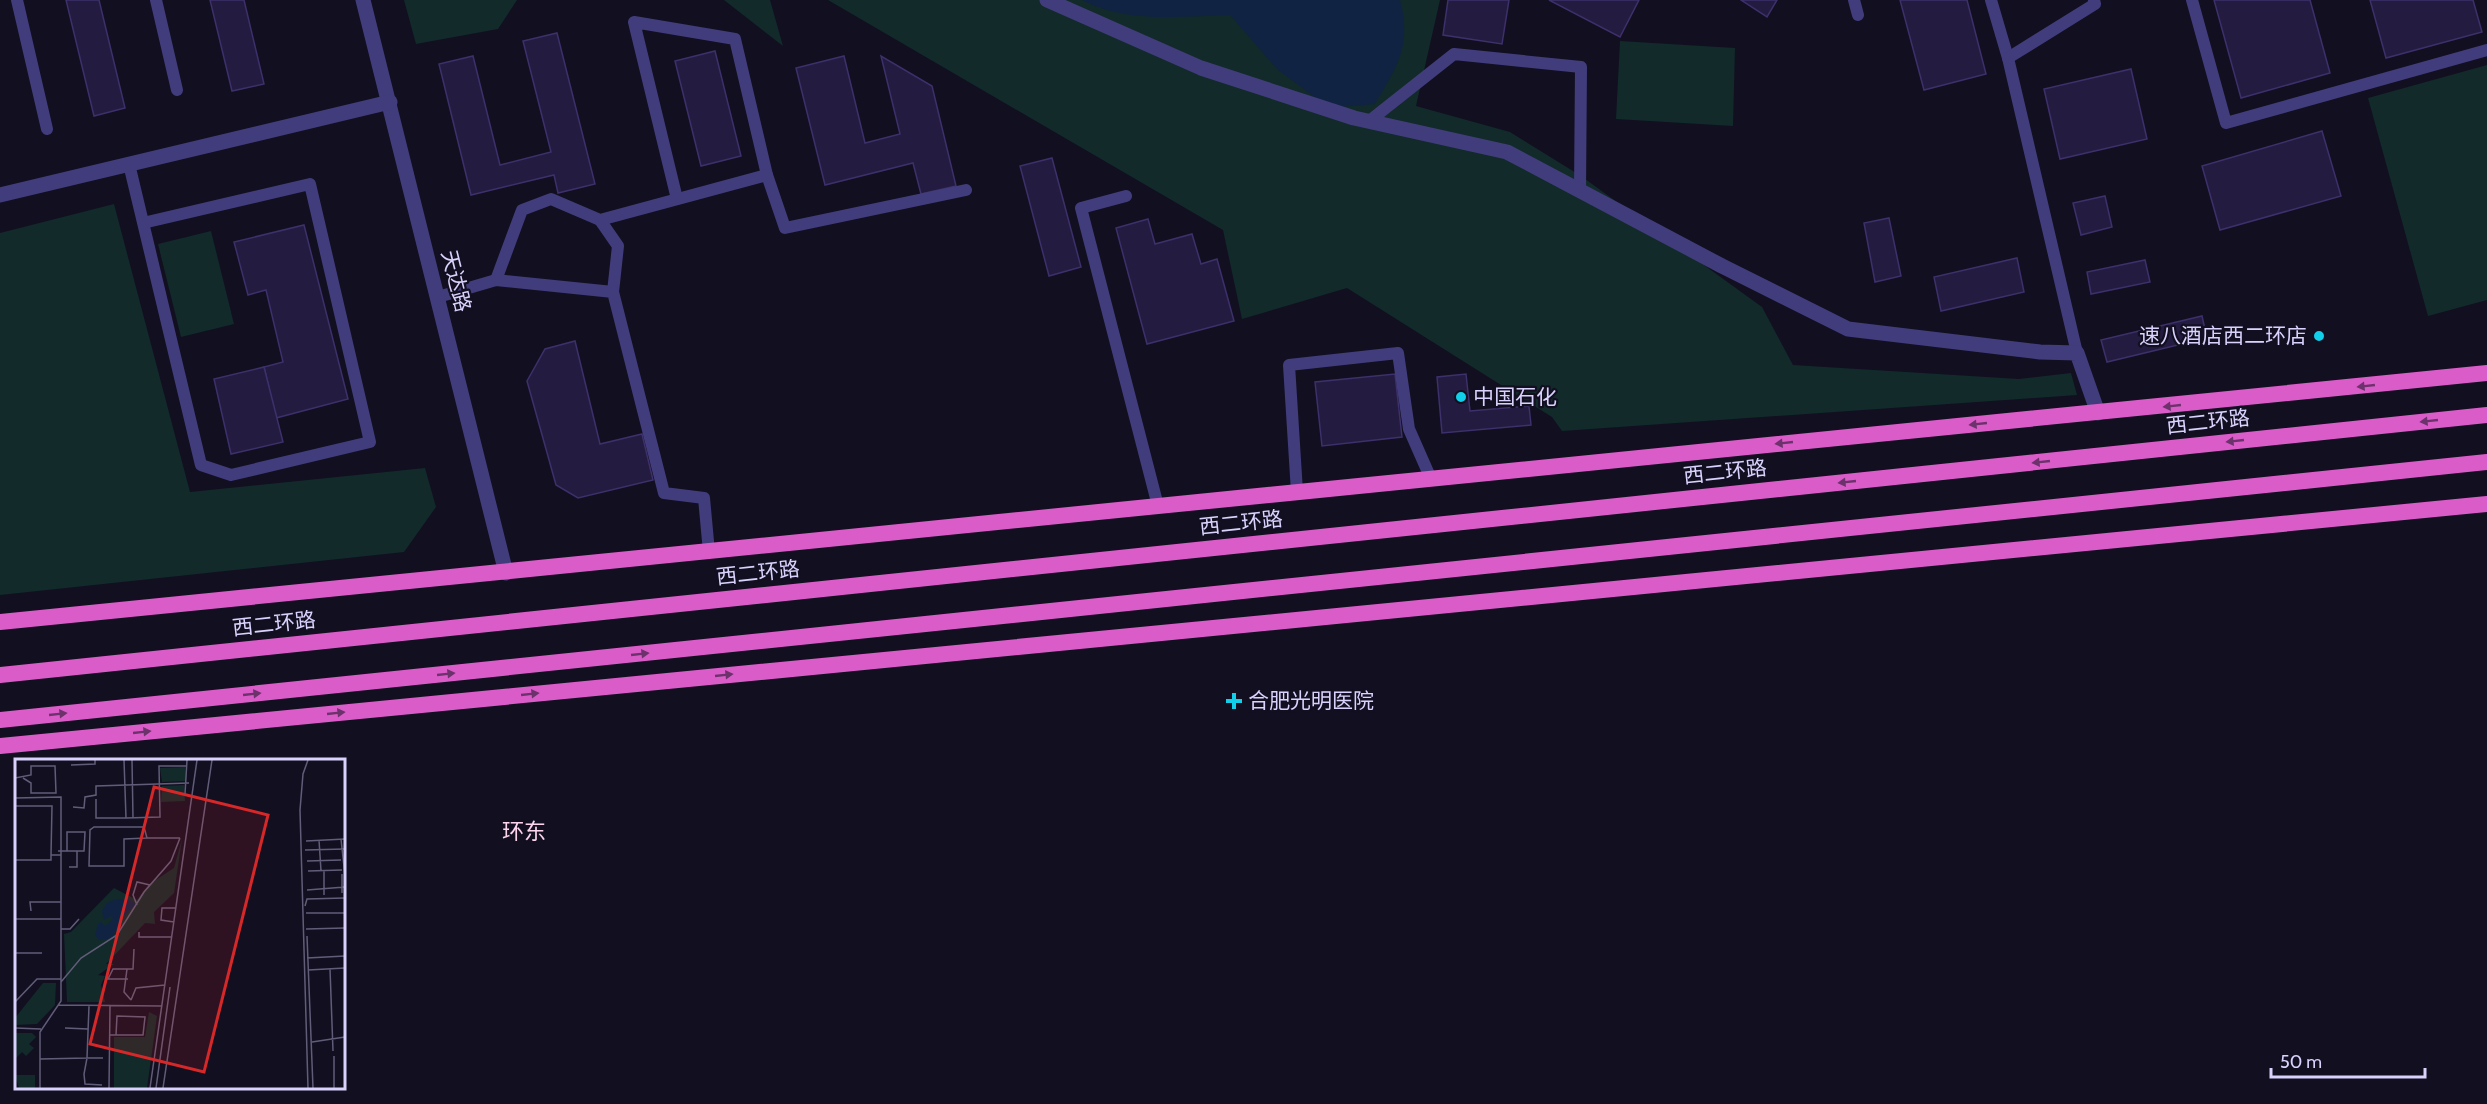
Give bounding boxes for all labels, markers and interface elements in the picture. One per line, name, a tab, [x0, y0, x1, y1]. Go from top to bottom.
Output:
street label: 天达路	[437, 247, 476, 314]
place label: 速八酒店西二环店	[2139, 323, 2307, 348]
marker: 速八酒店西二环店	[2312, 329, 2326, 343]
one-way arrow	[2357, 381, 2376, 391]
place label: 中国石化	[1473, 384, 1557, 409]
marker: 中国石化	[1454, 390, 1468, 404]
one-way arrow	[2163, 401, 2182, 411]
street label: 西二环路	[2165, 405, 2251, 438]
one-way arrow	[2419, 416, 2438, 426]
one-way arrow	[1968, 419, 1987, 429]
one-way arrow	[2225, 437, 2244, 446]
one-way arrow	[1774, 438, 1793, 448]
street label: 西二环路	[1682, 455, 1768, 488]
one-way arrow	[2031, 457, 2050, 467]
one-way arrow	[1837, 477, 1856, 487]
street label: 西二环路	[1198, 506, 1284, 539]
street label: 西二环路	[715, 556, 801, 589]
street label: 西二环路	[231, 607, 317, 640]
one-way arrow	[631, 649, 650, 659]
one-way arrow	[437, 669, 456, 679]
one-way arrow	[715, 670, 734, 680]
place label: 合肥光明医院	[1248, 688, 1374, 713]
one-way arrow	[243, 689, 262, 699]
one-way arrow	[521, 689, 540, 699]
marker: 合肥光明医院	[1225, 692, 1243, 710]
one-way arrow	[326, 708, 345, 718]
one-way arrow	[49, 709, 68, 719]
one-way arrow	[132, 727, 151, 737]
inset map	[15, 759, 345, 1089]
district label: 环东	[502, 818, 546, 845]
scale bar	[2271, 1041, 2426, 1079]
text: 50 m	[2280, 1051, 2322, 1073]

